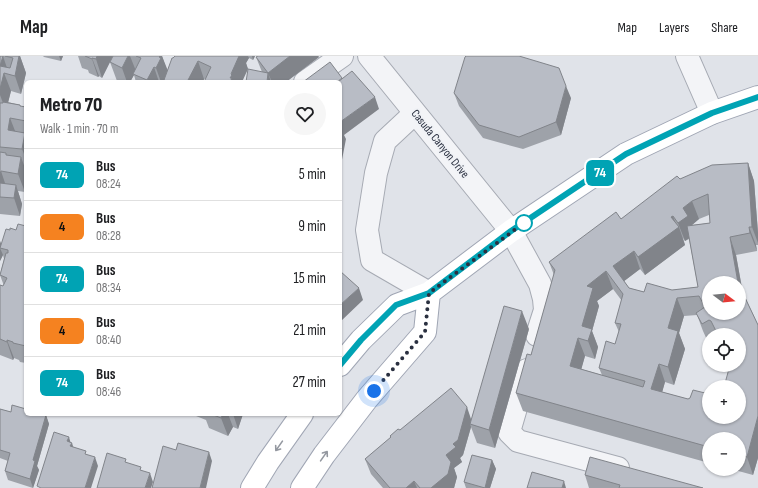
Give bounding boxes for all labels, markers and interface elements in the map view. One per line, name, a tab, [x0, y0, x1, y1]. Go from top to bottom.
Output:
text: Map	[20, 16, 48, 39]
text: Map	[617, 19, 637, 36]
text: Layers	[659, 19, 689, 36]
text: Share	[711, 19, 738, 36]
button: heart	[284, 93, 326, 135]
text: Metro 70	[40, 94, 102, 117]
street label: Casuda Canyon Drive	[408, 107, 472, 181]
text: Walk · 1 min · 70 m	[40, 121, 118, 137]
text: Bus	[96, 157, 115, 176]
line badge: 74	[582, 160, 618, 186]
text: 74	[594, 164, 606, 181]
text: 5 min	[299, 165, 326, 184]
text: 74	[56, 166, 68, 183]
text: 08:24	[96, 176, 121, 192]
text: Bus	[96, 209, 115, 228]
unlabelled marker	[515, 214, 533, 232]
text: 9 min	[298, 217, 326, 236]
text: 4	[59, 218, 65, 235]
text: 08:28	[96, 228, 121, 244]
text: Bus	[96, 261, 115, 280]
text: 15 min	[294, 269, 326, 288]
text: 74	[56, 270, 68, 287]
north arrow	[702, 276, 746, 320]
map controls	[702, 276, 746, 476]
text: 08:34	[96, 280, 121, 296]
text: Bus	[96, 313, 115, 332]
text: 21 min	[293, 321, 326, 340]
text: 4	[59, 322, 65, 339]
button: locate	[702, 328, 746, 372]
text: 08:40	[96, 332, 121, 348]
text: Bus	[96, 365, 115, 384]
text: 27 min	[293, 373, 326, 392]
text: 74	[56, 374, 68, 391]
button: +	[702, 380, 746, 424]
your location	[364, 381, 384, 401]
text: 08:46	[96, 384, 121, 400]
button: −	[702, 432, 746, 476]
one-way arrow	[275, 440, 283, 451]
one-way arrow	[319, 450, 328, 461]

